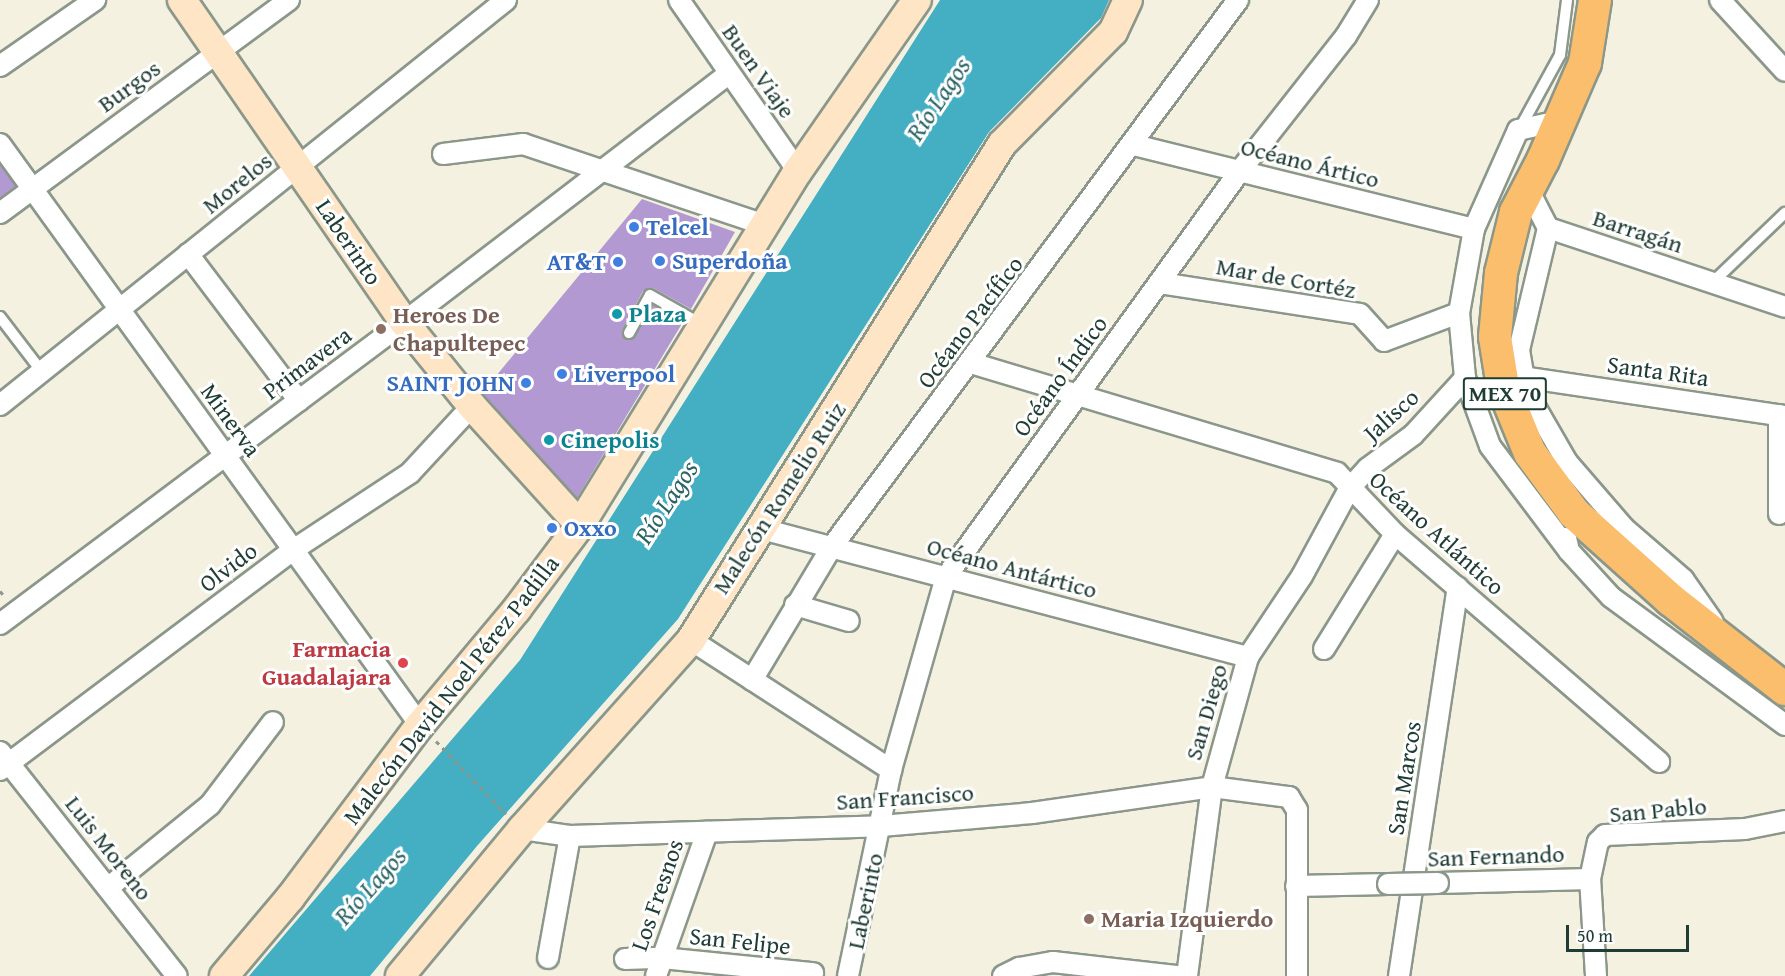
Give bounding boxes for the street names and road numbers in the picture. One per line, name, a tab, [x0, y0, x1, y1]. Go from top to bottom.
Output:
street label: Buen Viaje	[716, 18, 802, 124]
street label: Burgos	[92, 54, 166, 118]
street label: Océano Ártico	[1238, 132, 1382, 194]
street label: Morelos	[196, 146, 278, 220]
street label: Laberinto	[310, 194, 388, 290]
street label: Barragán	[1590, 203, 1686, 259]
street label: Océano Pacífico	[911, 250, 1029, 394]
street label: Mar de Cortéz	[1214, 252, 1358, 304]
street label: Océano Índico	[1007, 310, 1113, 442]
street label: Primavera	[257, 320, 357, 406]
street label: Santa Rita	[1605, 350, 1711, 392]
road number: MEX 70	[1462, 375, 1549, 413]
street label: Minerva	[195, 378, 267, 462]
street label: Jalisco	[1357, 383, 1425, 447]
street label: Malecón Romelio Ruiz	[706, 397, 852, 599]
street label: Océano Atlántico	[1364, 465, 1510, 601]
street label: Océano Antártico	[924, 531, 1100, 605]
street label: Olvido	[193, 536, 263, 598]
street label: Malecón David Noel Pérez Padilla	[337, 550, 565, 830]
street label: San Diego	[1179, 661, 1233, 763]
street label: San Marcos	[1381, 719, 1427, 837]
street label: San Francisco	[835, 778, 975, 816]
street label: Luis Moreno	[59, 790, 159, 906]
street label: San Pablo	[1608, 791, 1708, 829]
street label: Los Fresnos	[624, 835, 690, 955]
street label: San Fernando	[1427, 839, 1565, 873]
street label: Laberinto	[841, 850, 889, 952]
street label: San Felipe	[688, 921, 792, 961]

